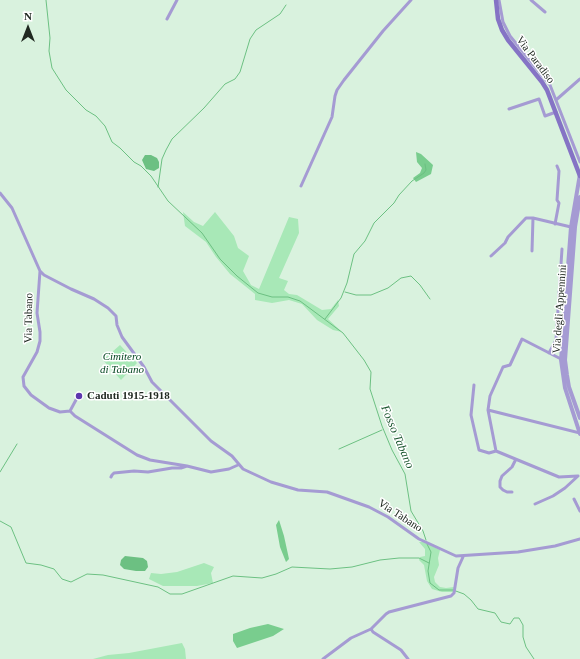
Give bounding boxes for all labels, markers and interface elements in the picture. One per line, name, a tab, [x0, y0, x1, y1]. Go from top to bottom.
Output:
north arrow	[8, 8, 48, 48]
text: N	[24, 10, 32, 22]
street label: Via Paradiso	[513, 34, 557, 86]
street label: Via degli Appennini	[550, 264, 570, 354]
street label: Via Tabano	[22, 293, 36, 343]
park label: Cimitero di Tabano	[100, 350, 144, 376]
place label: Caduti 1915-1918	[87, 389, 170, 403]
marker: Caduti 1915-1918	[74, 391, 84, 401]
water label: Fosso Tabano	[377, 403, 417, 471]
street label: Via Tabano	[375, 497, 425, 535]

